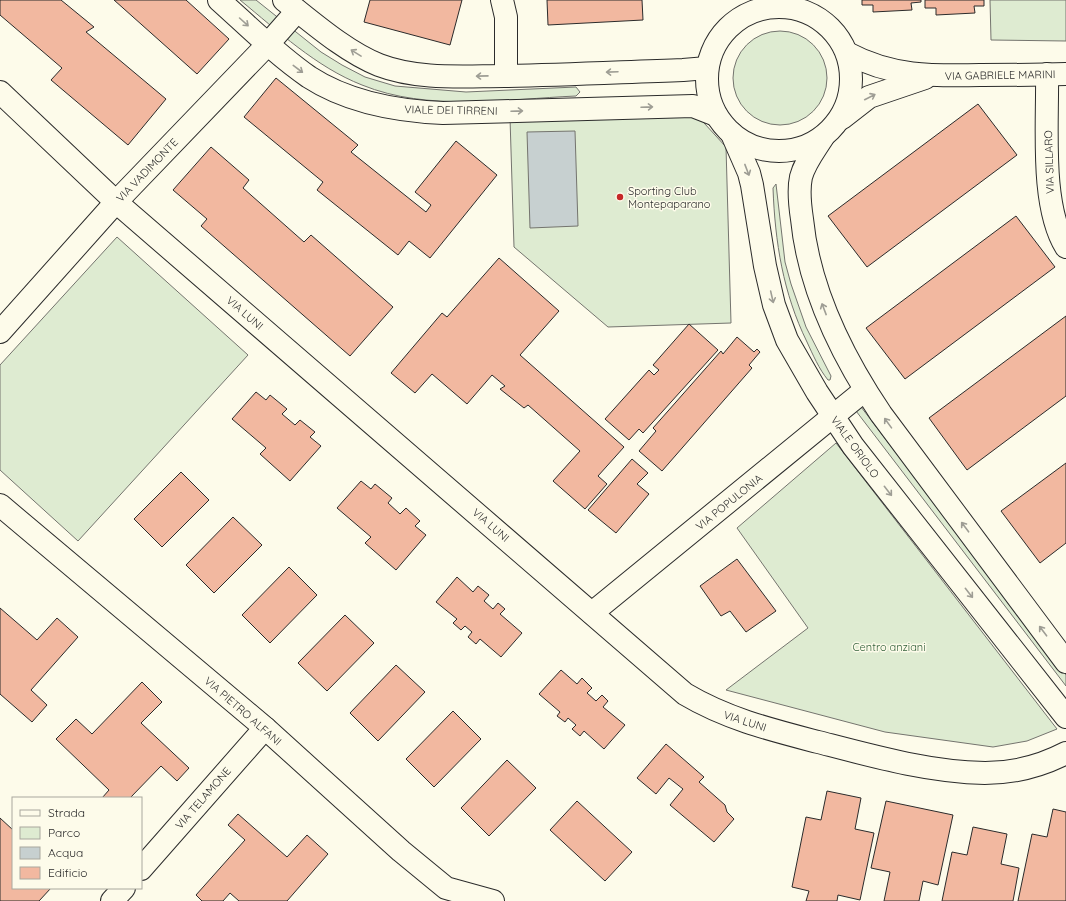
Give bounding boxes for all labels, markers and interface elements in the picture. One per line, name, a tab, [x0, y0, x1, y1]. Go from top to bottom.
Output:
one-way arrow	[238, 17, 248, 26]
one-way arrow	[351, 49, 362, 57]
one-way arrow	[293, 65, 304, 73]
street label: VIA GABRIELE MARINI	[945, 67, 1055, 83]
one-way arrow	[606, 69, 619, 76]
one-way arrow	[476, 72, 489, 80]
one-way arrow	[864, 93, 876, 100]
street label: VIALE DEI TIRRENI	[404, 102, 498, 118]
one-way arrow	[640, 103, 653, 111]
one-way arrow	[510, 107, 523, 114]
street label: VIA SILLARO	[1041, 130, 1057, 194]
street label: VIA VADIMONTE	[113, 135, 181, 205]
one-way arrow	[744, 163, 752, 175]
place label: Sporting Club Montepaparano	[628, 184, 711, 211]
marker: Sporting Club Montepaparano	[615, 192, 625, 202]
one-way arrow	[768, 290, 776, 303]
street label: VIA LUNI	[224, 293, 266, 333]
one-way arrow	[820, 304, 828, 316]
street label: VIALE ORIOLO	[828, 413, 882, 481]
one-way arrow	[884, 417, 892, 428]
street label: VIA POPULONIA	[693, 471, 765, 533]
one-way arrow	[884, 486, 893, 497]
street label: VIA LUNI	[470, 505, 512, 545]
one-way arrow	[961, 522, 969, 533]
one-way arrow	[965, 588, 973, 599]
one-way arrow	[1039, 626, 1047, 637]
park label: Centro anziani	[852, 640, 926, 654]
street label: VIA PIETRO ALFANI	[202, 674, 284, 748]
street label: VIA LUNI	[722, 707, 768, 735]
street label: VIA TELAMONE	[172, 764, 234, 832]
legend	[12, 797, 142, 889]
text: Strada	[48, 805, 85, 820]
text: Parco	[48, 825, 80, 840]
text: Acqua	[48, 845, 83, 860]
text: Edificio	[48, 865, 88, 880]

